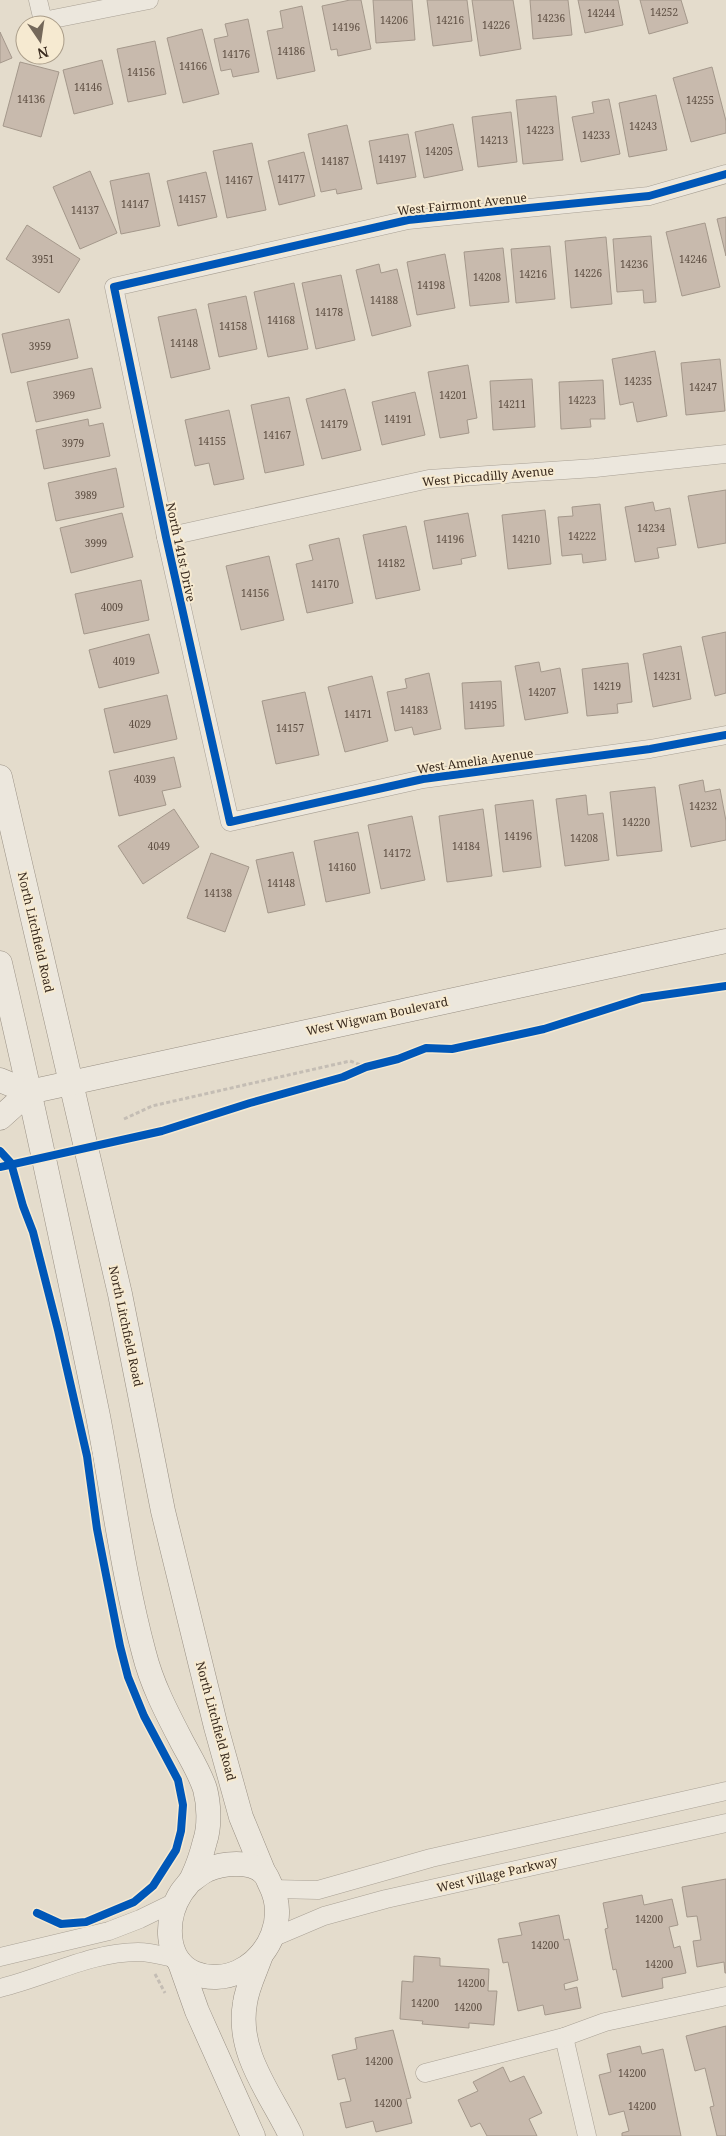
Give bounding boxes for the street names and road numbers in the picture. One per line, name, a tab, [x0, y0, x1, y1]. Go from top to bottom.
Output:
street label: West Fairmont Avenue	[396, 189, 528, 219]
street label: West Piccadilly Avenue	[421, 462, 555, 490]
street label: North 141st Drive	[162, 501, 200, 603]
street label: West Amelia Avenue	[416, 744, 534, 778]
street label: North Litchfield Road	[14, 870, 58, 995]
street label: West Wigwam Boulevard	[304, 993, 450, 1039]
street label: North Litchfield Road	[105, 1264, 147, 1389]
street label: North Litchfield Road	[192, 1659, 240, 1783]
street label: West Village Parkway	[435, 1852, 559, 1896]

